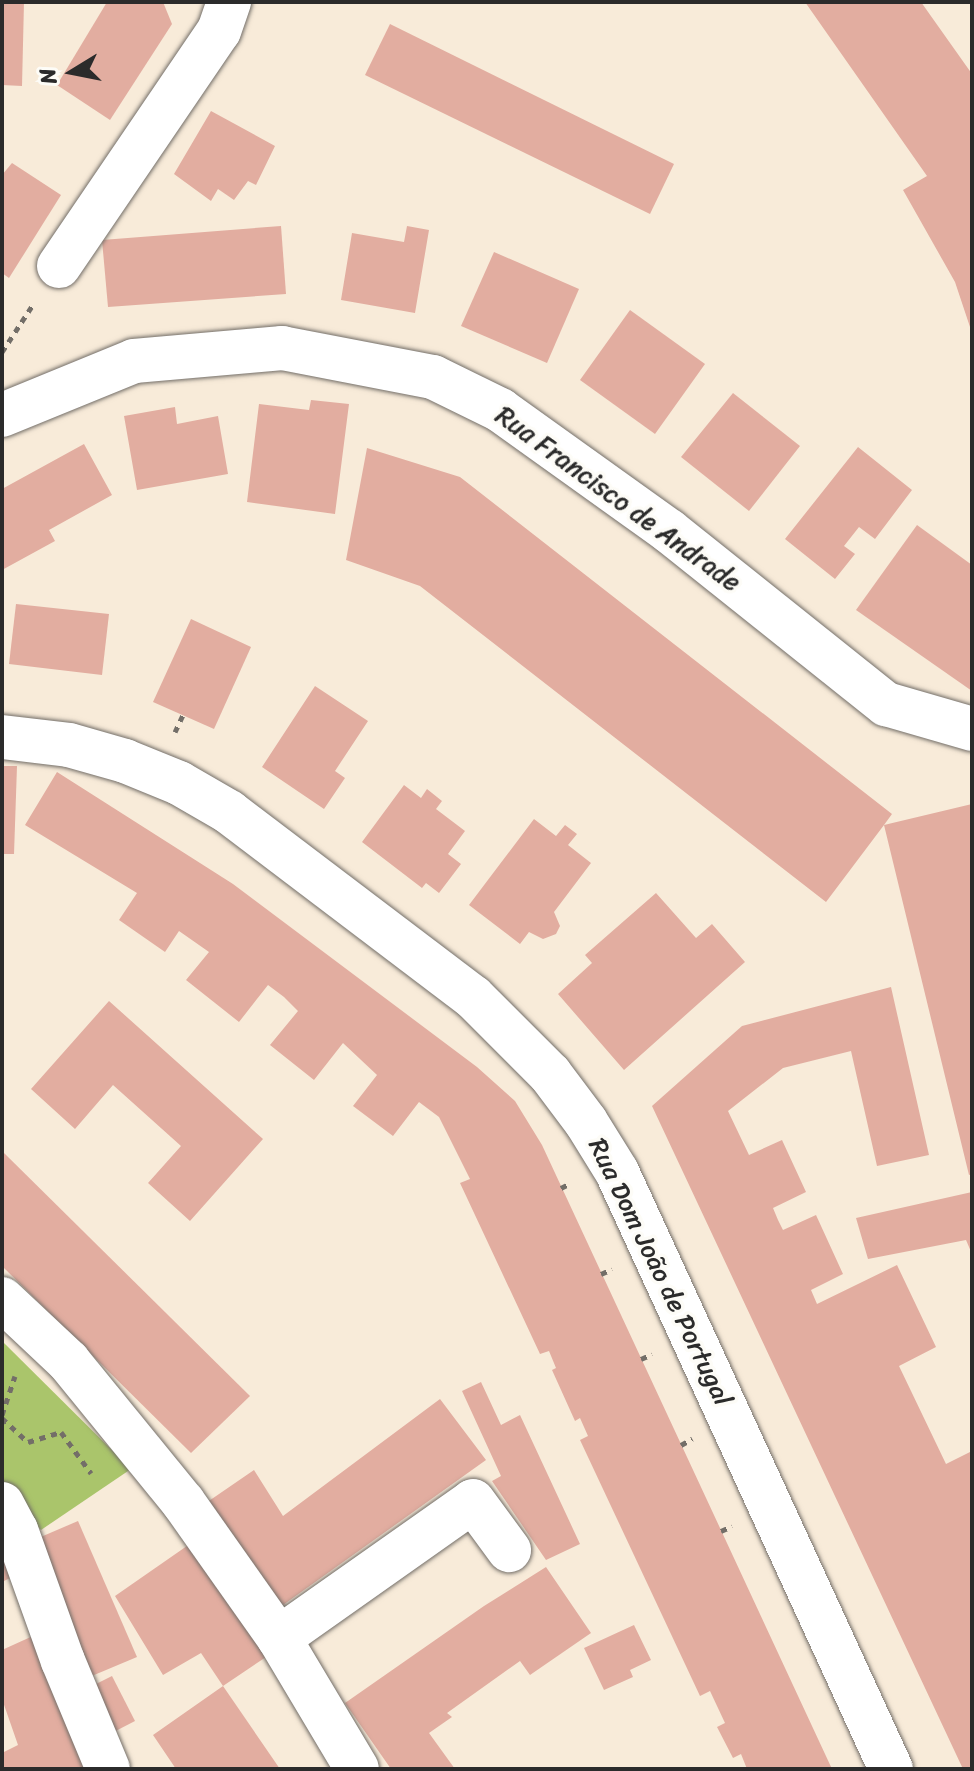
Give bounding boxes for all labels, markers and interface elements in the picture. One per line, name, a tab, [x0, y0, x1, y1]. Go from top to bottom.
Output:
north arrow	[32, 32, 112, 112]
text: N	[27, 65, 68, 87]
street label: Rua Francisco de Andrade	[489, 400, 747, 598]
street label: Rua Dom João de Portugal	[581, 1132, 739, 1412]

